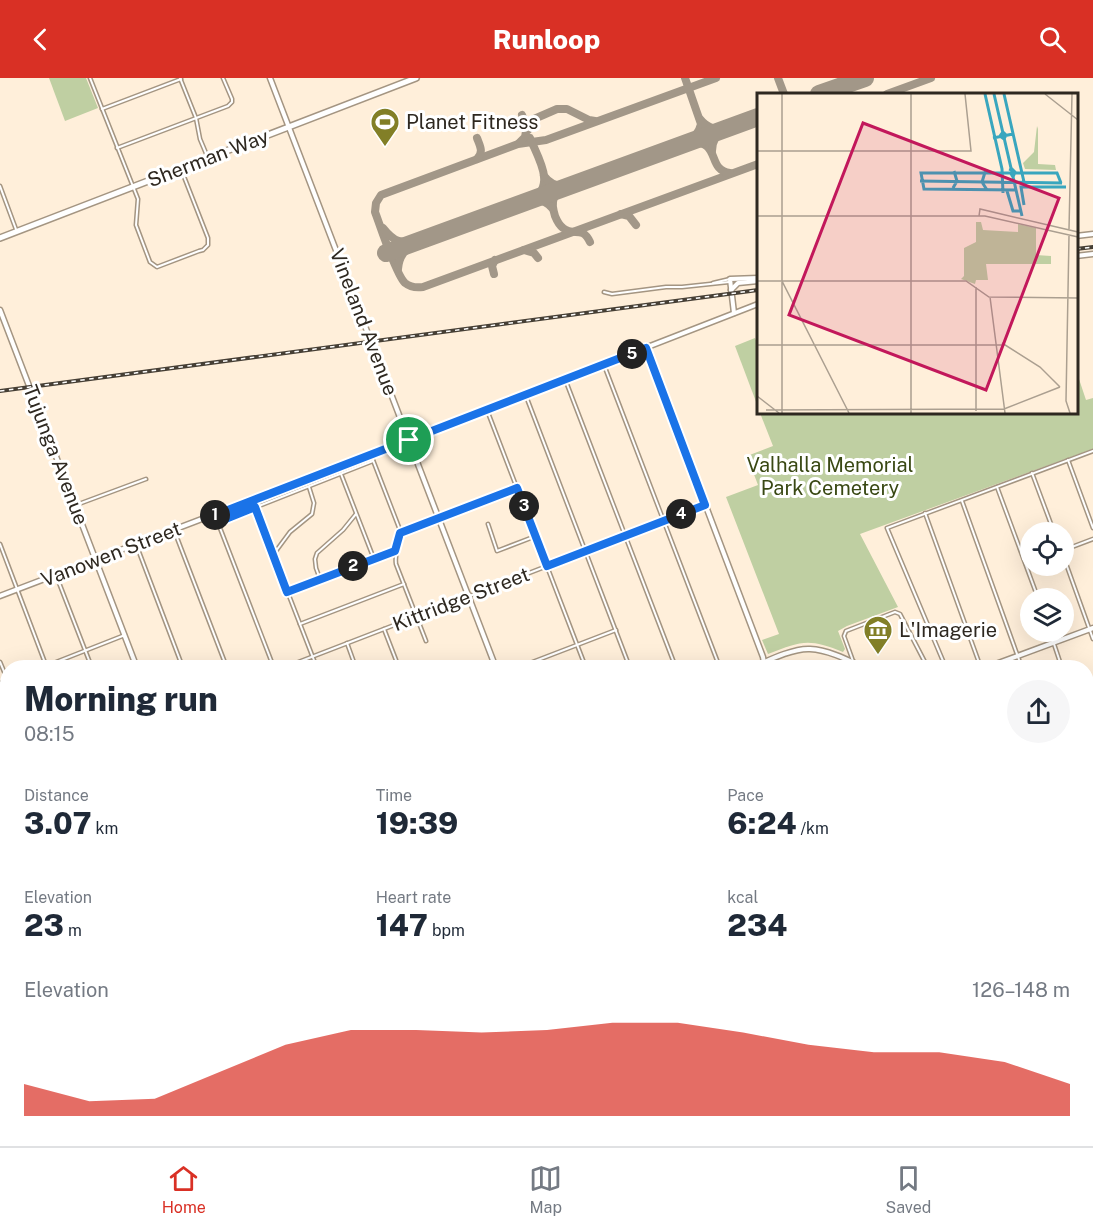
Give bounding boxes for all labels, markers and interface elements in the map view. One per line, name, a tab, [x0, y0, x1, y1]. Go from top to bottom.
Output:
icon: back	[24, 23, 57, 56]
text: Runloop	[493, 23, 600, 55]
icon: search	[1036, 23, 1069, 56]
inset map	[757, 93, 1078, 414]
sports icon: Planet Fitness	[369, 106, 401, 148]
place label: Planet Fitness	[406, 110, 538, 134]
street label: Sherman Way	[144, 124, 272, 192]
street label: Vineland Avenue	[325, 245, 403, 399]
pin: 5	[617, 339, 647, 369]
text: 5	[627, 344, 637, 363]
street label: Tujunga Avenue	[18, 382, 94, 528]
pin	[383, 414, 434, 465]
icon: arrive	[392, 423, 425, 456]
park label: Valhalla Memorial Park Cemetery	[746, 453, 914, 500]
pin: 3	[509, 491, 539, 521]
text: 3	[519, 496, 529, 515]
pin: 4	[666, 499, 696, 529]
pin: 1	[200, 500, 230, 530]
text: 4	[676, 504, 686, 523]
text: 1	[212, 505, 218, 524]
street label: Vanowen Street	[38, 516, 184, 592]
map controls	[1020, 522, 1074, 642]
button: locate	[1020, 522, 1074, 576]
pin: 2	[338, 551, 368, 581]
text: 2	[348, 556, 358, 575]
street label: Kittridge Street	[389, 562, 533, 636]
button: layers	[1020, 588, 1074, 642]
museum icon: L'Imagerie	[862, 614, 894, 656]
place label: L'Imagerie	[899, 618, 997, 642]
text: Morning run	[24, 680, 218, 718]
button: share	[1007, 680, 1070, 743]
text: 08:15	[24, 722, 75, 746]
text: Distance	[24, 786, 89, 805]
text: Time	[376, 786, 412, 805]
text: Pace	[727, 786, 764, 805]
text: 3.07	[24, 805, 92, 841]
text: 19:39	[376, 805, 458, 841]
text: 6:24	[727, 805, 797, 841]
text: km	[92, 819, 118, 838]
text: /km	[797, 819, 829, 838]
text: Elevation	[24, 888, 92, 907]
text: Heart rate	[376, 888, 451, 907]
text: kcal	[727, 888, 758, 907]
text: 23	[24, 907, 64, 943]
text: 147	[376, 907, 428, 943]
text: 234	[727, 907, 787, 943]
text: m	[64, 921, 82, 940]
text: bpm	[428, 921, 465, 940]
text: Elevation	[24, 978, 109, 1002]
text: 126–148 m	[972, 978, 1070, 1002]
tab: Home	[162, 1162, 206, 1217]
tab: Map	[529, 1162, 562, 1217]
tab: Saved	[886, 1162, 931, 1217]

